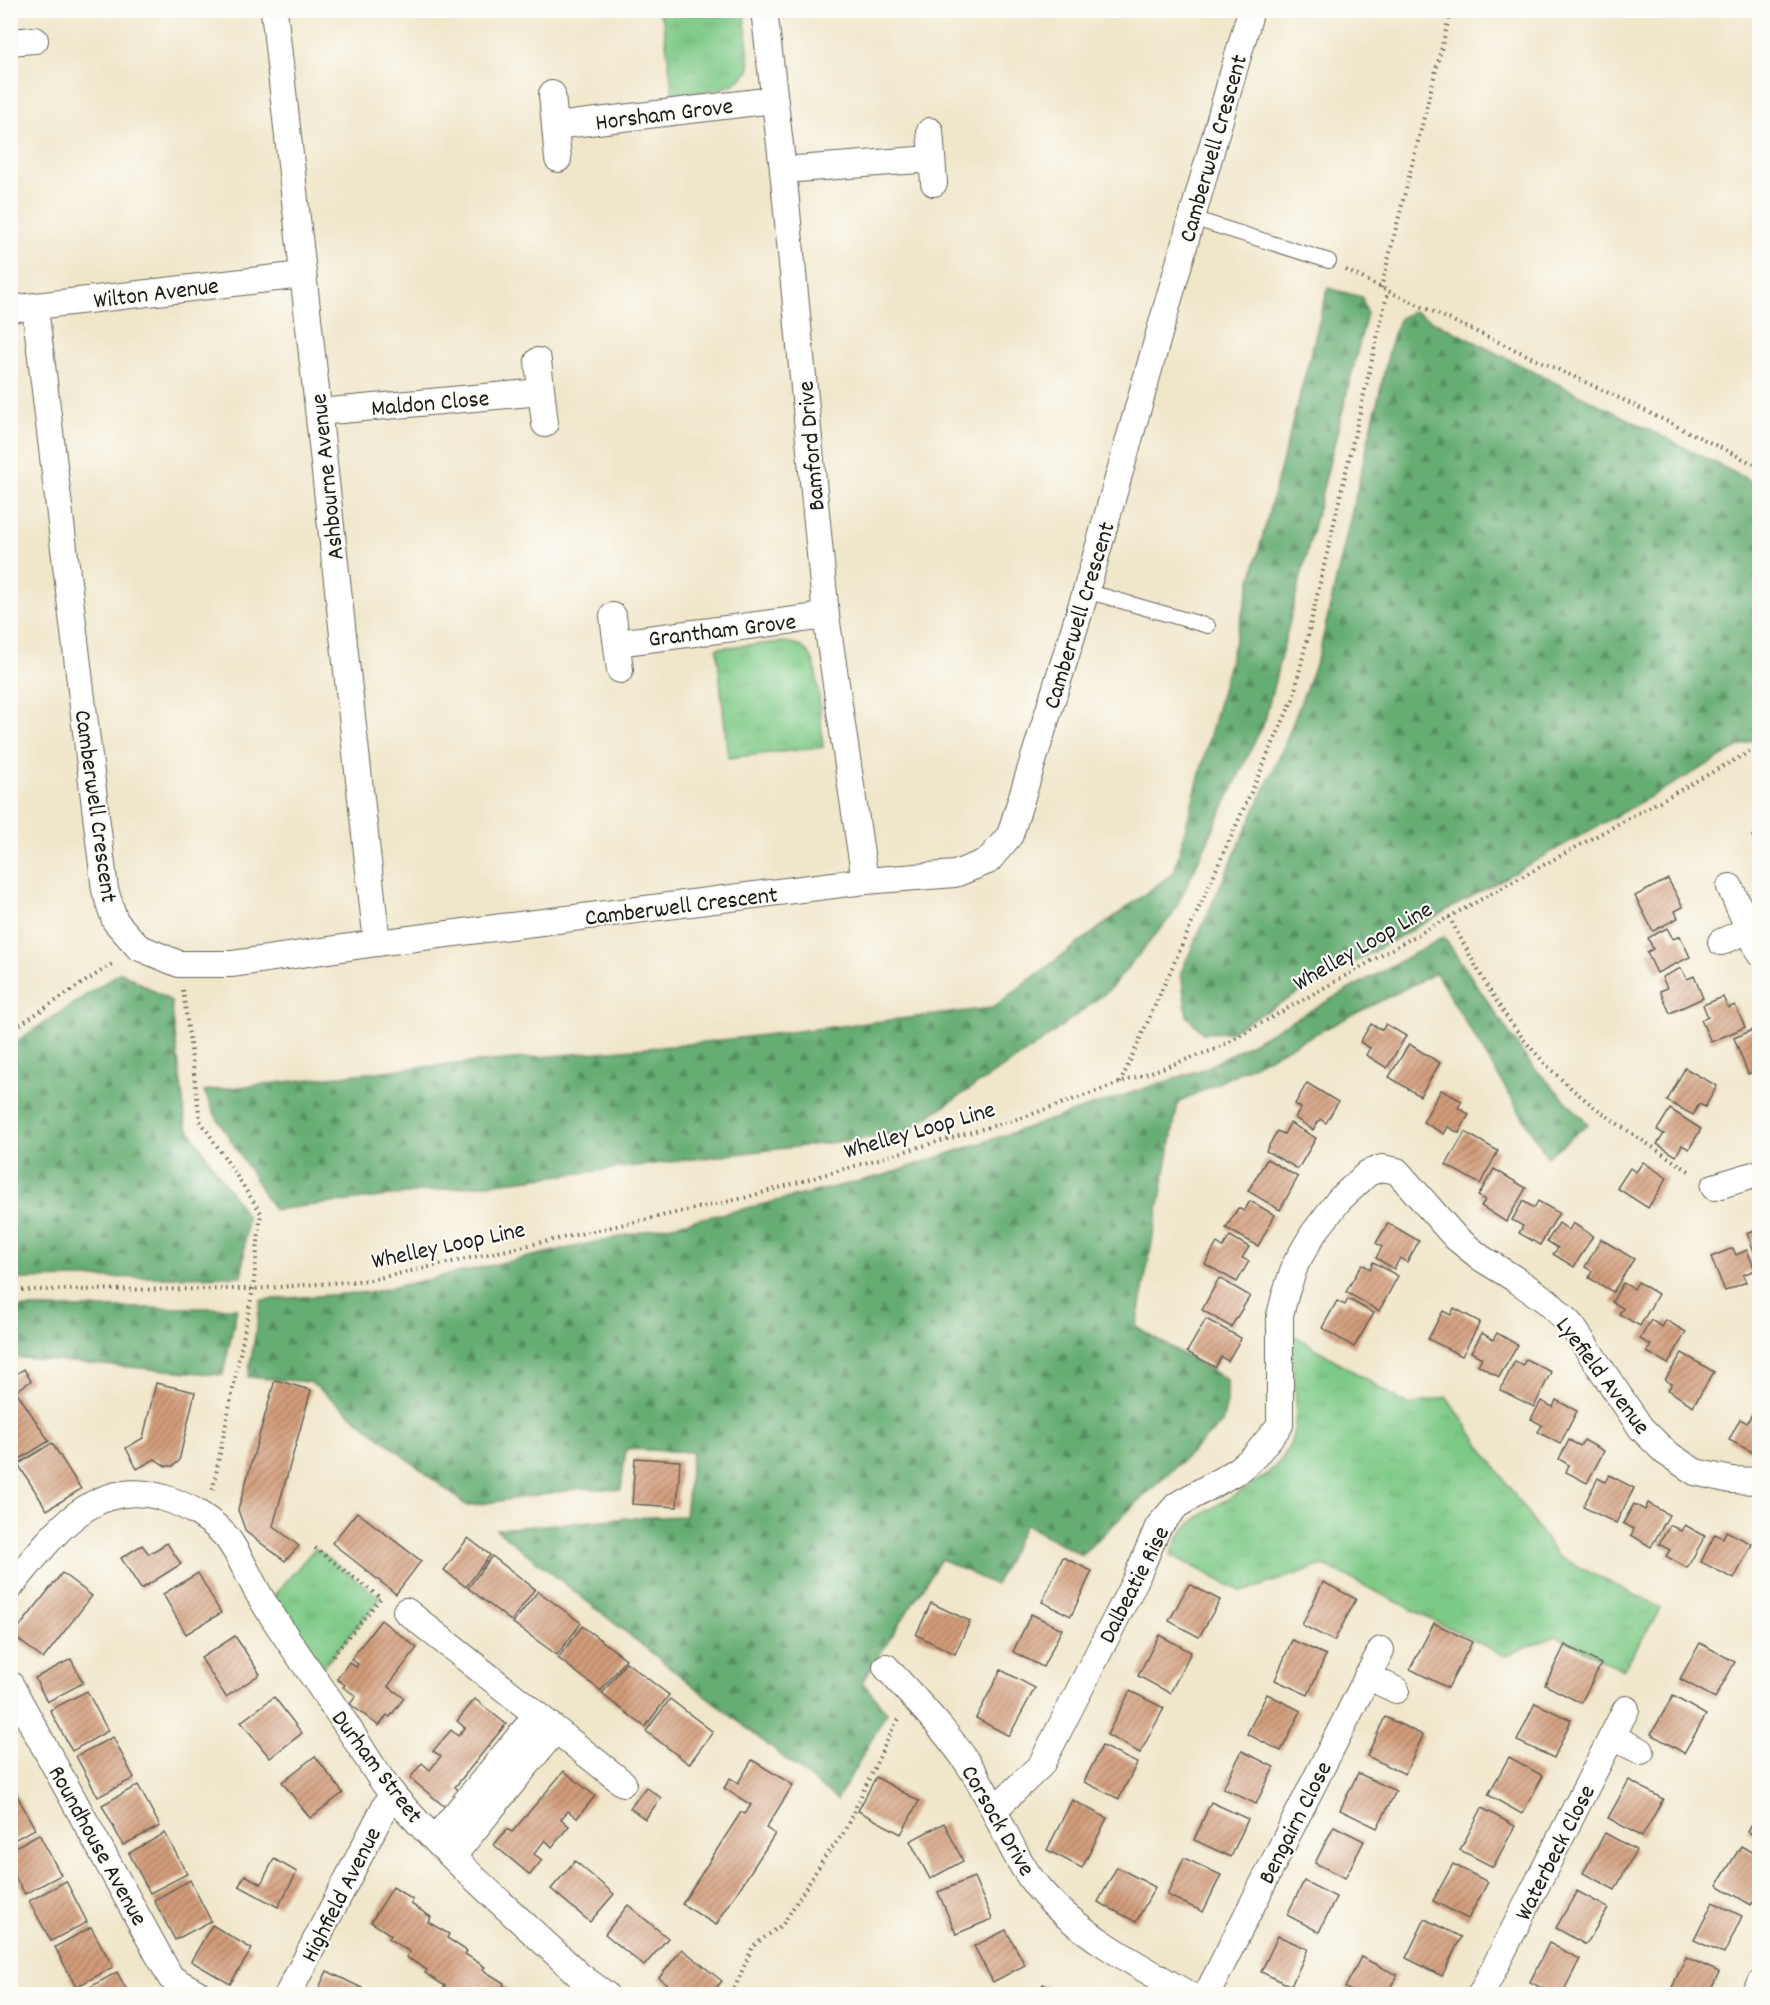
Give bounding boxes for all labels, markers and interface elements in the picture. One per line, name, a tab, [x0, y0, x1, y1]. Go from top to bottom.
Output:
street label: Camberwell Crescent	[1172, 51, 1258, 247]
street label: Horsham Grove	[594, 91, 735, 141]
street label: Wilton Avenue	[92, 270, 221, 320]
street label: Bamford Drive	[790, 379, 836, 512]
street label: Maldon Close	[370, 383, 491, 427]
street label: Ashbourne Avenue	[303, 392, 355, 562]
street label: Camberwell Crescent	[1036, 518, 1126, 714]
street label: Grantham Grove	[646, 606, 798, 658]
street label: Camberwell Crescent	[64, 708, 124, 905]
street label: Camberwell Crescent	[583, 879, 780, 937]
street label: Whelley Loop Line	[1287, 894, 1440, 1001]
street label: Whelley Loop Line	[840, 1094, 1000, 1170]
street label: Whelley Loop Line	[369, 1214, 529, 1280]
street label: Lyefield Avenue	[1546, 1311, 1657, 1443]
street label: Dalbeatie Rise	[1092, 1521, 1180, 1650]
street label: Durham Street	[322, 1704, 430, 1832]
street label: Bengairn Close	[1251, 1756, 1342, 1891]
street label: Roundhouse Avenue	[38, 1760, 155, 1933]
street label: Corsock Drive	[951, 1760, 1042, 1883]
street label: Waterbeck Close	[1508, 1780, 1605, 1927]
street label: Highfield Avenue	[294, 1822, 391, 1969]

